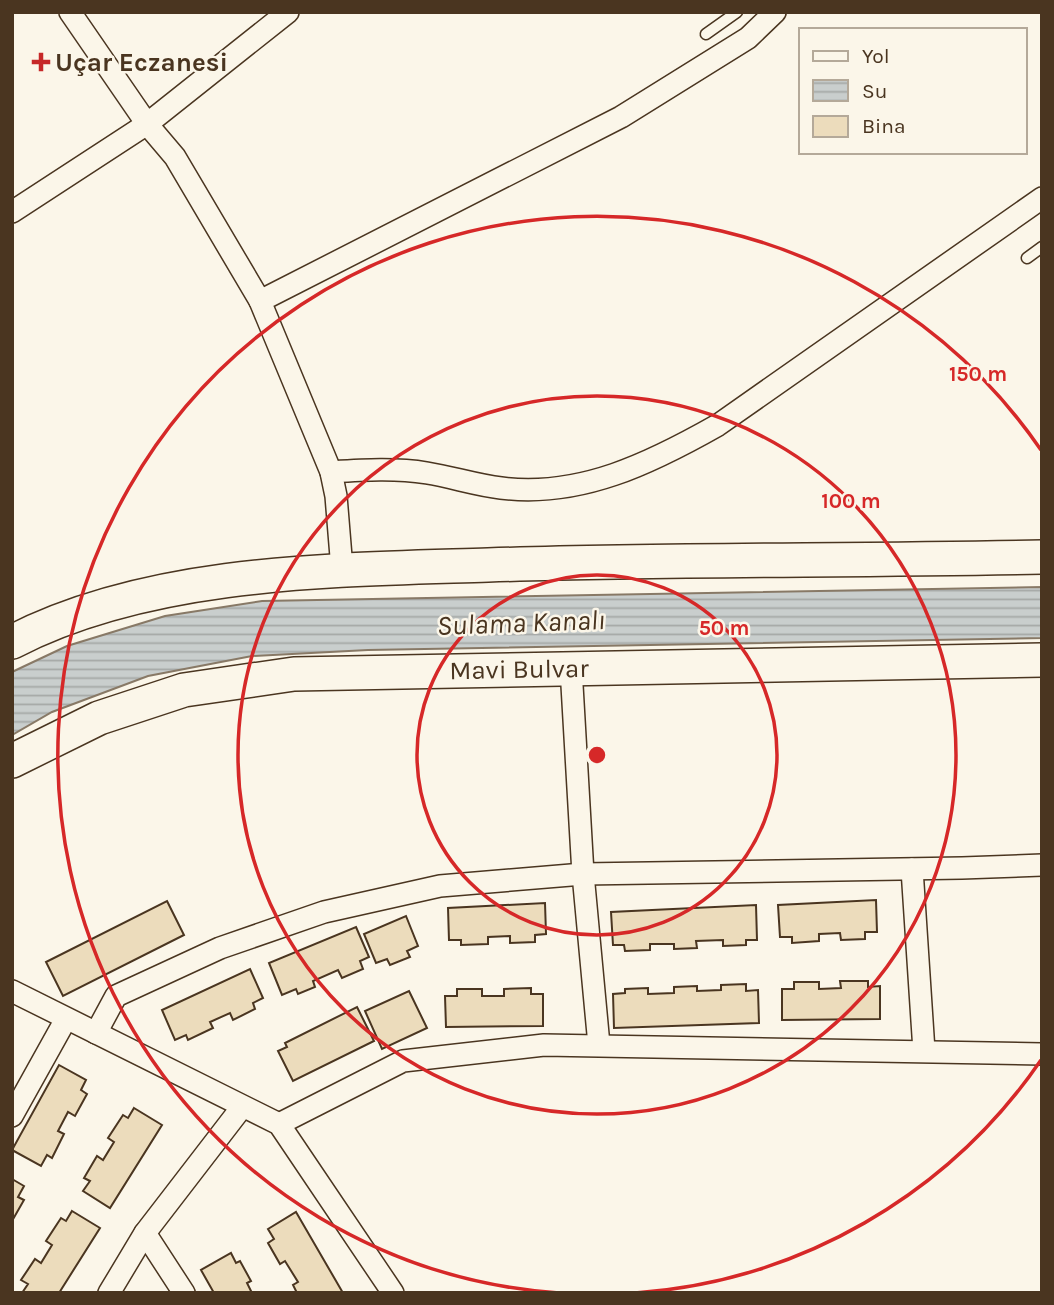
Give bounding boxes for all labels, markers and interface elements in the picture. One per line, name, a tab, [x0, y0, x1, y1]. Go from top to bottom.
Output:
legend	[799, 28, 1026, 154]
text: Yol	[862, 44, 890, 68]
place label: Uçar Eczanesi	[55, 47, 228, 78]
marker: Uçar Eczanesi	[33, 54, 49, 70]
text: Su	[862, 79, 887, 103]
text: Bina	[862, 114, 906, 138]
text: 150 m	[949, 362, 1007, 386]
text: 100 m	[821, 489, 881, 513]
water label: Sulama Kanalı	[436, 603, 606, 642]
text: 50 m	[699, 616, 749, 640]
street label: Mavi Bulvar	[449, 653, 590, 686]
centre of rings	[585, 743, 609, 767]

